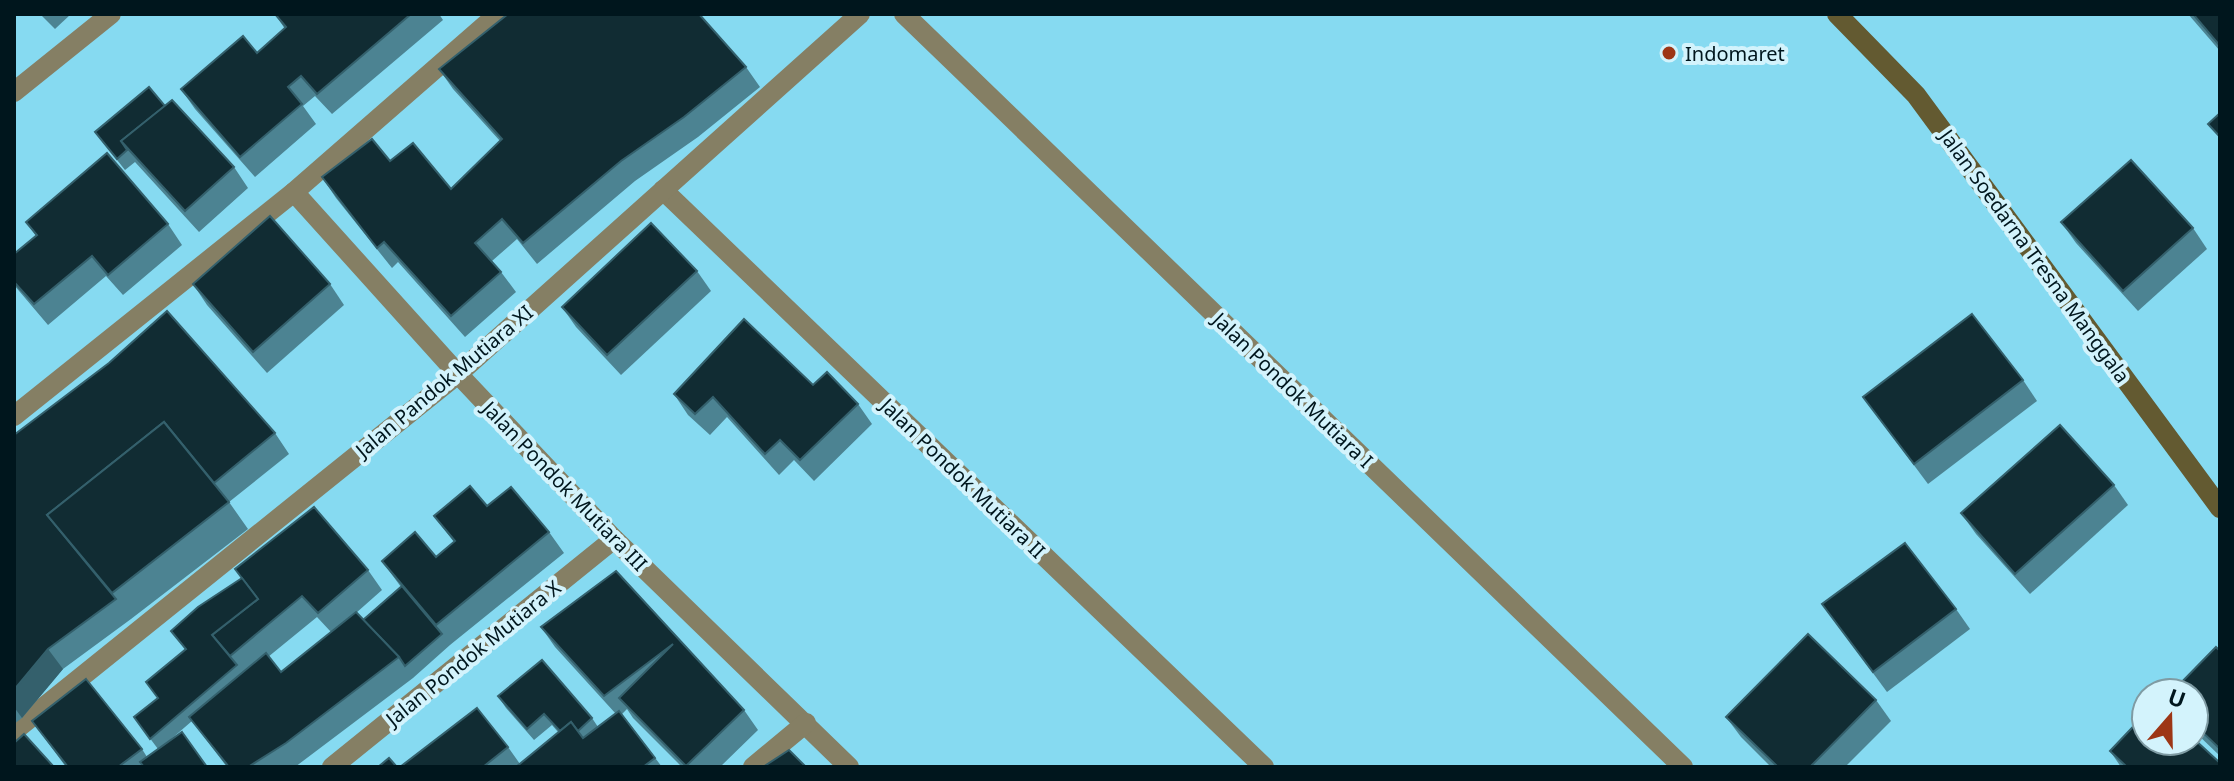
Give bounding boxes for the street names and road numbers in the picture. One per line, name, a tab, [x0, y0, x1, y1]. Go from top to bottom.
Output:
street label: Jalan Soedarna Tresna Manggala	[1933, 122, 2136, 388]
street label: Jalan Pandok Mutiara XI	[348, 299, 538, 464]
street label: Jalan Pondok Mutiara I	[1206, 305, 1379, 474]
street label: Jalan Pondok Mutiara II	[873, 391, 1051, 564]
street label: Jalan Pondok Mutiara III	[475, 394, 653, 577]
street label: Jalan Pondok Mutiara X	[378, 574, 566, 733]

